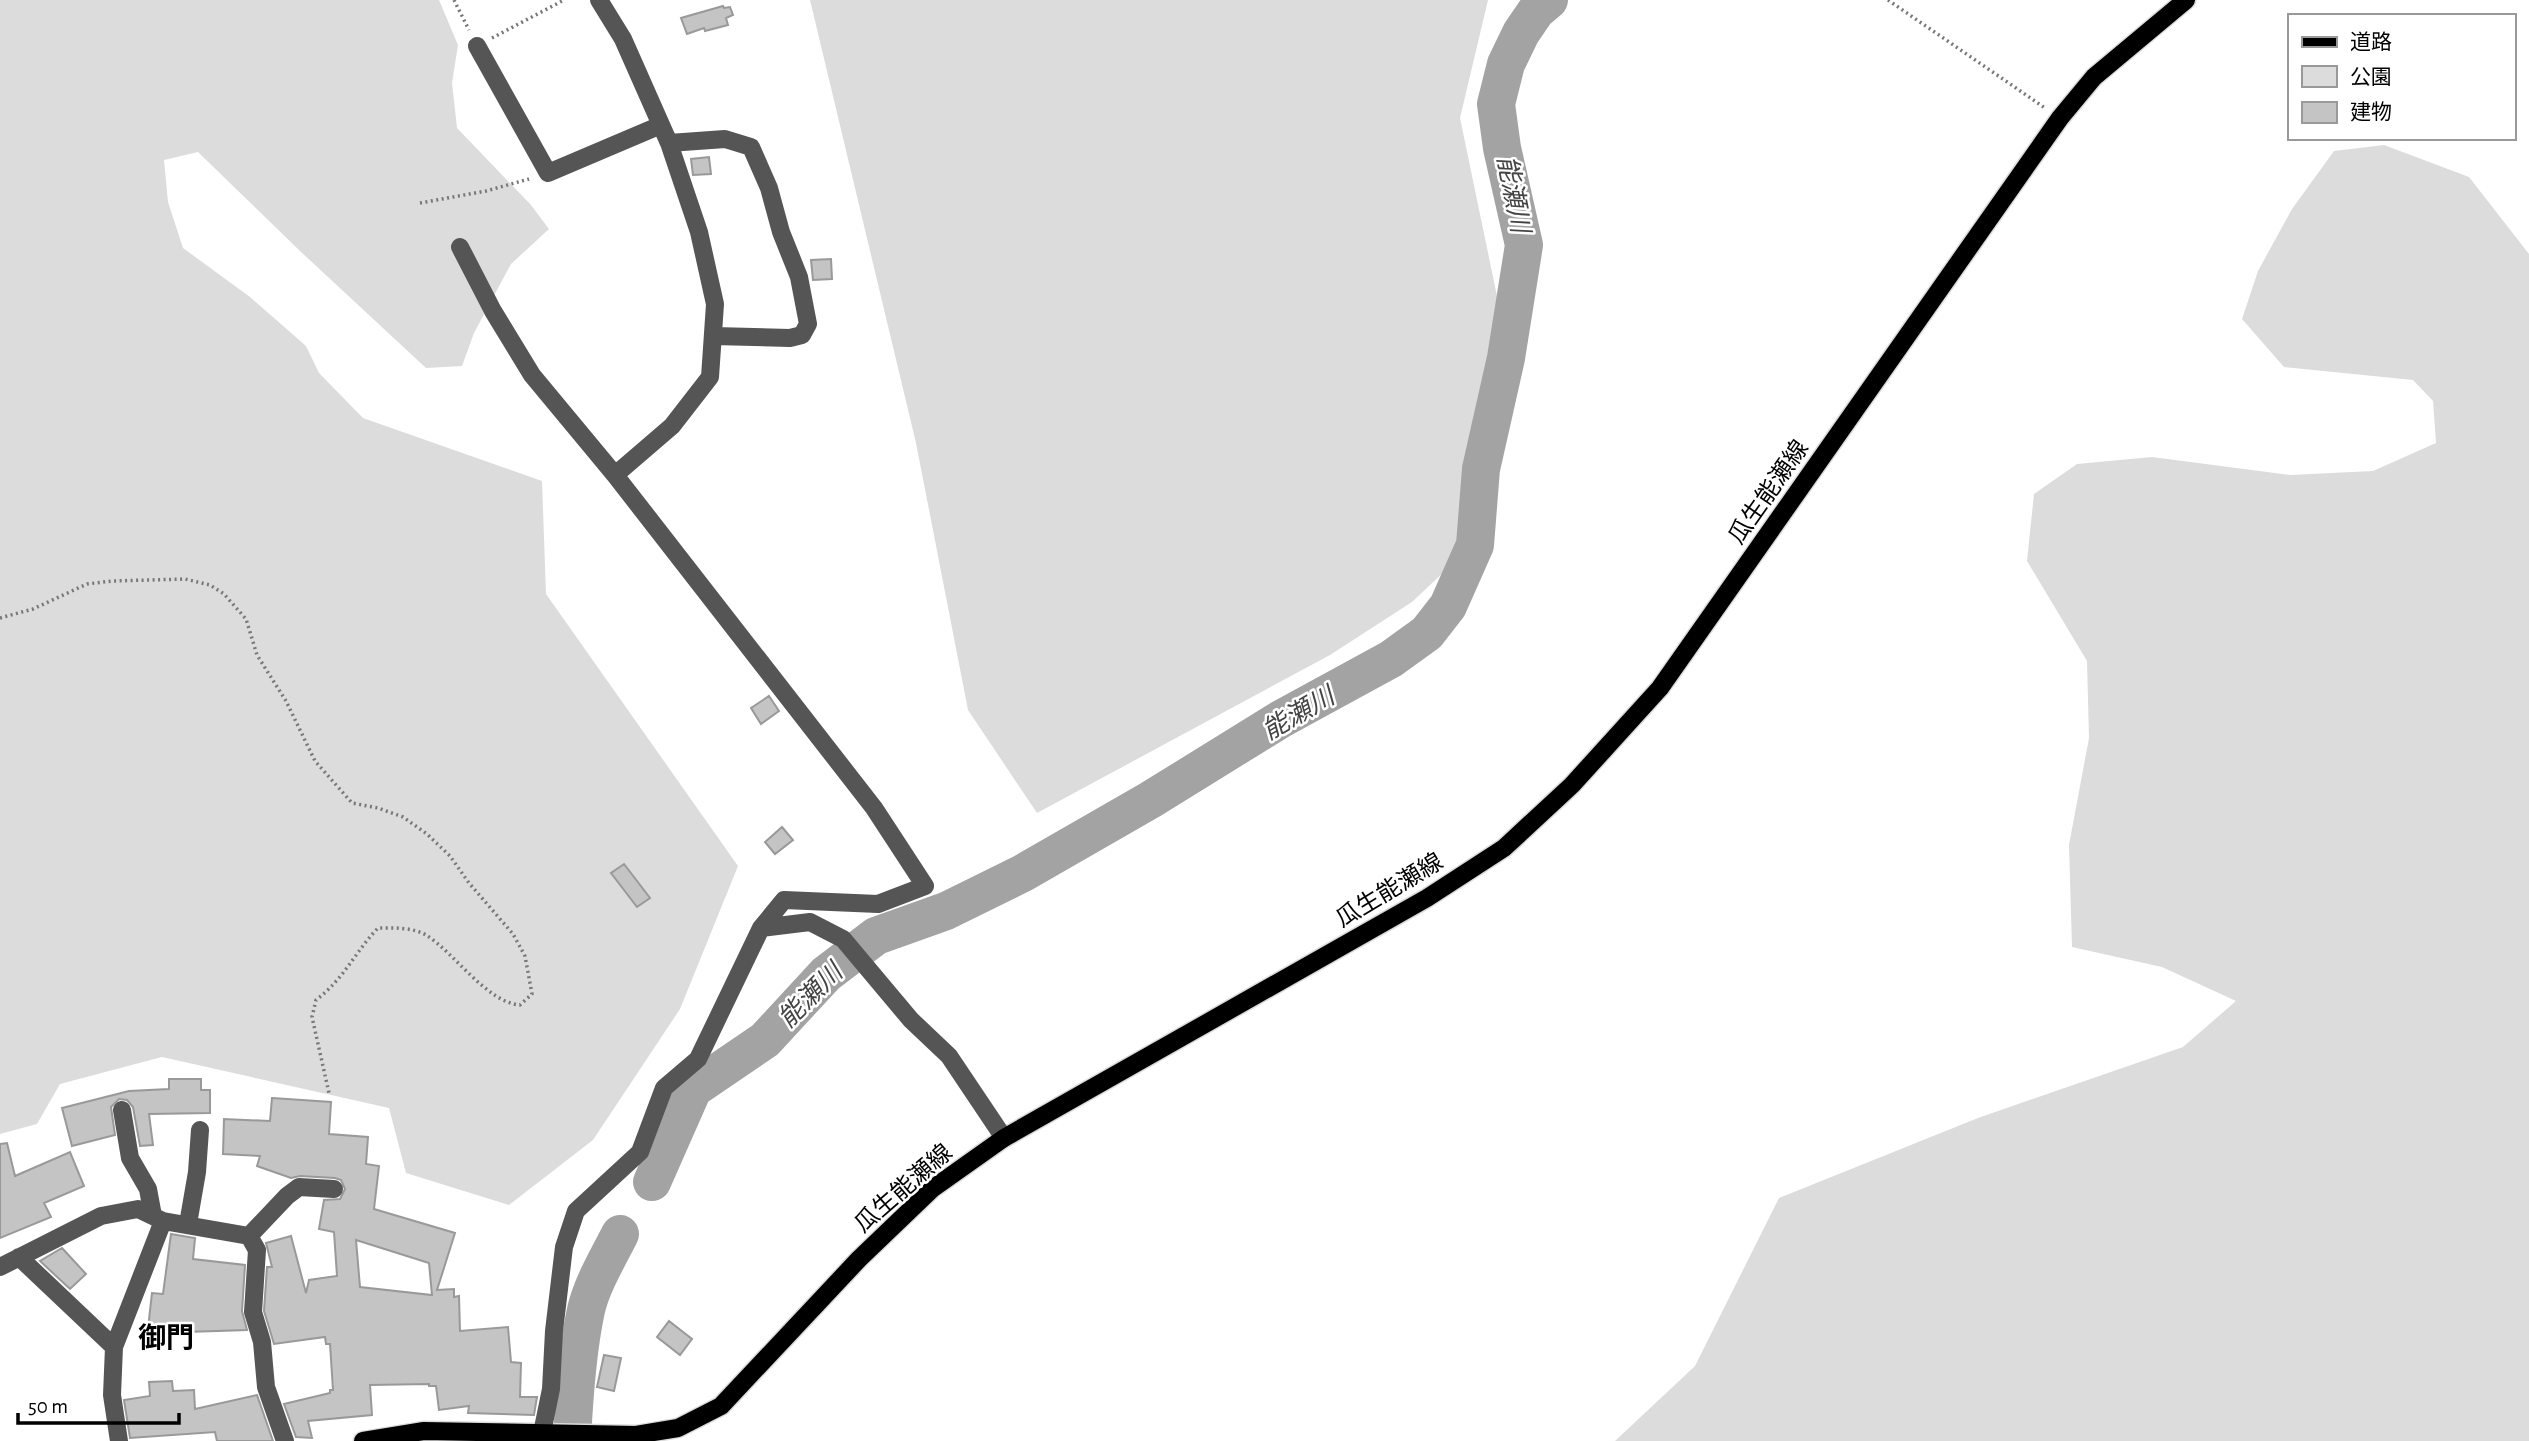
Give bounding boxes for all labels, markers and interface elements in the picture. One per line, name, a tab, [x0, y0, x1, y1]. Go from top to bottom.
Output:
legend	[2288, 14, 2515, 140]
text: 道路	[2350, 31, 2392, 53]
text: 公園	[2350, 67, 2392, 88]
text: 建物	[2350, 101, 2392, 123]
water label: 能瀬川	[1493, 153, 1535, 238]
street label: 瓜生能瀬線	[1723, 435, 1813, 549]
water label: 能瀬川	[1258, 681, 1341, 745]
street label: 瓜生能瀬線	[1331, 848, 1447, 932]
water label: 能瀬川	[773, 956, 850, 1032]
street label: 瓜生能瀬線	[849, 1139, 957, 1237]
district label: 御門	[138, 1323, 194, 1353]
scale bar	[18, 1382, 178, 1426]
text: 50 m	[28, 1396, 68, 1417]

